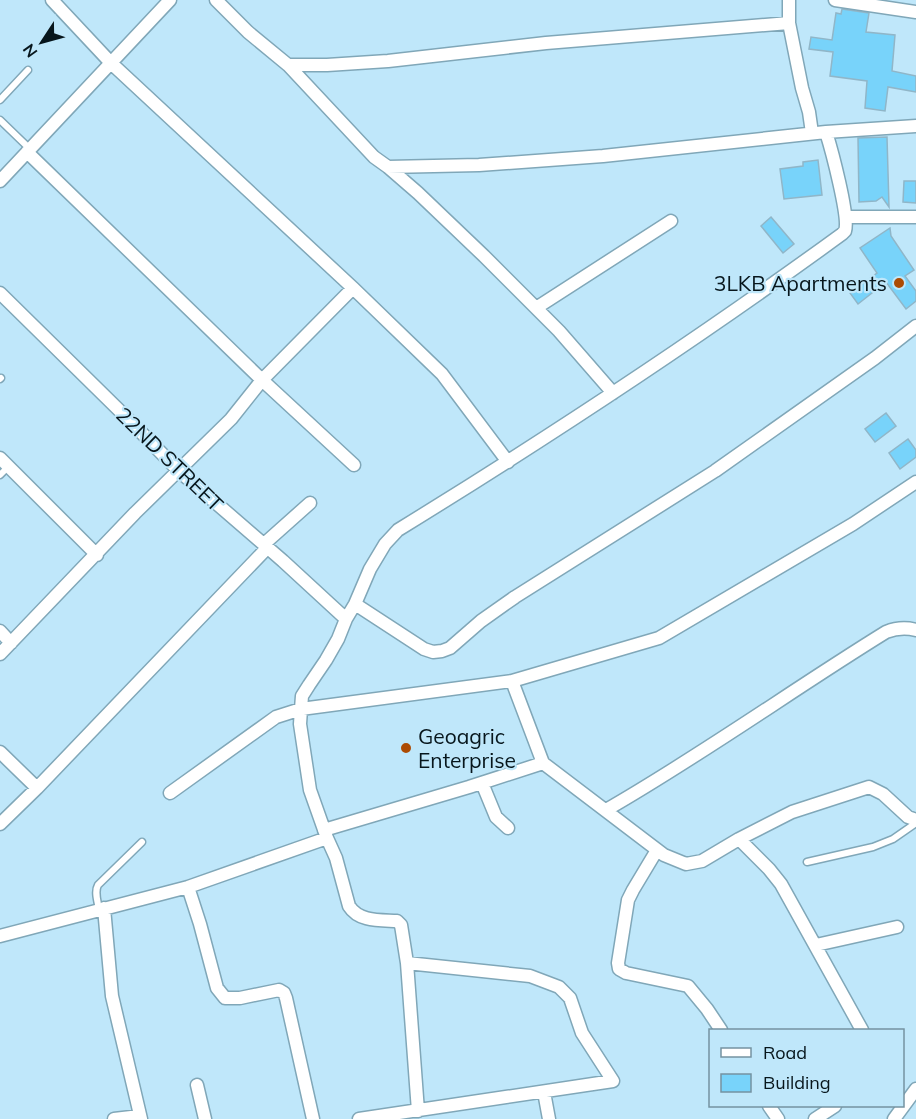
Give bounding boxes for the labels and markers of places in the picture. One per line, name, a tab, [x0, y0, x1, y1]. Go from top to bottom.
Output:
place label: 3LKB Apartments	[714, 270, 887, 296]
marker: 3LKB Apartments	[892, 276, 906, 290]
place label: Geoagric Enterprise	[418, 723, 516, 773]
marker: Geoagric Enterprise	[399, 741, 413, 755]

